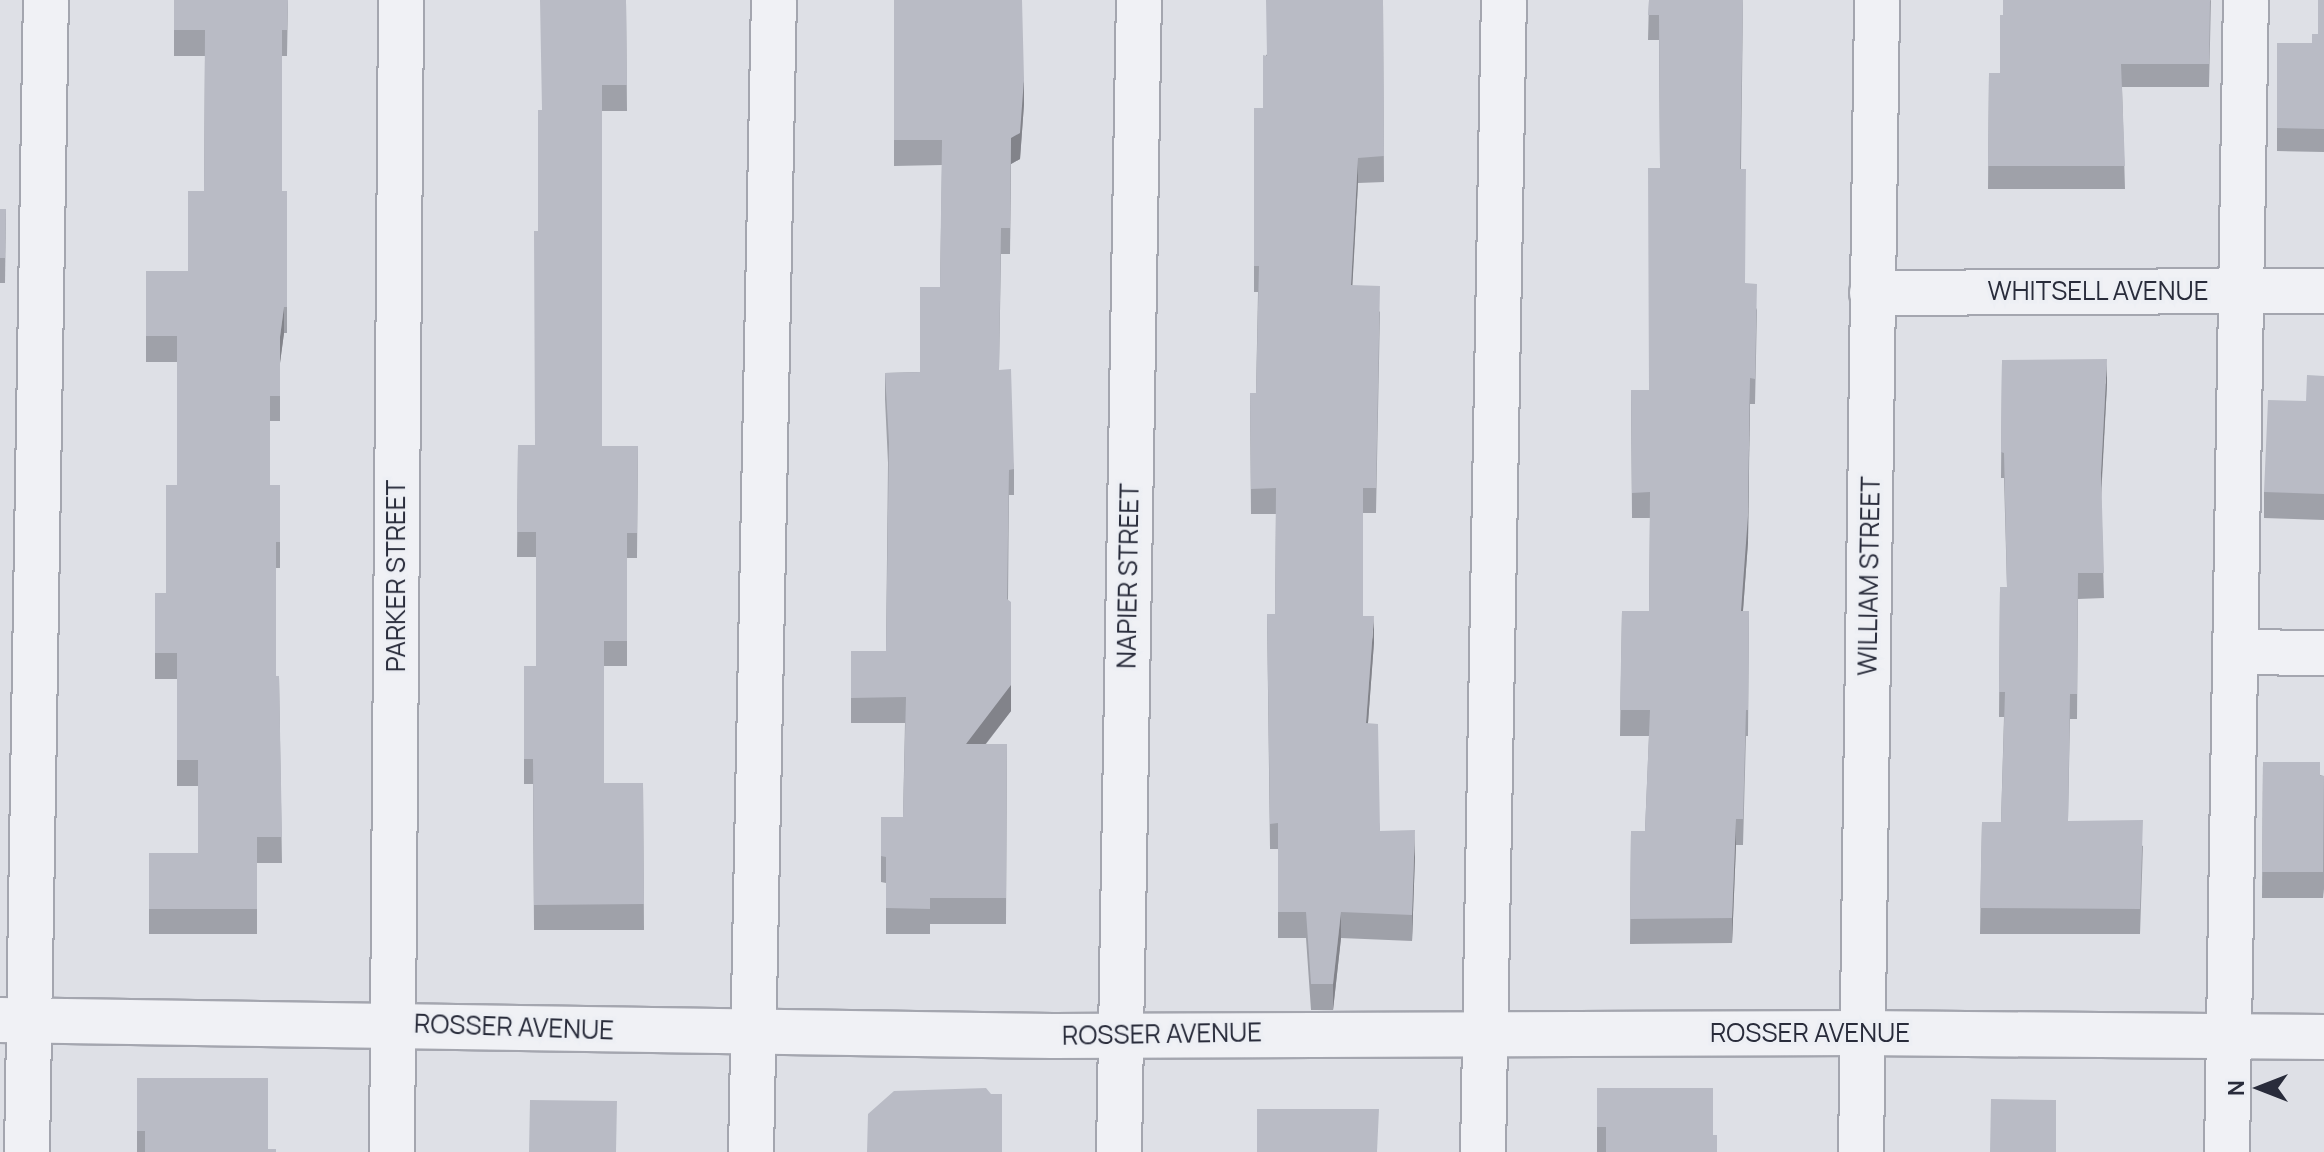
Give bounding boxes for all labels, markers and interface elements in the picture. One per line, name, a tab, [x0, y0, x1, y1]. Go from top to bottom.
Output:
street label: WHITSELL AVENUE	[1987, 275, 2209, 307]
street label: WILLIAM STREET	[1852, 476, 1886, 676]
street label: PARKER STREET	[380, 480, 412, 672]
street label: NAPIER STREET	[1111, 483, 1145, 669]
street label: ROSSER AVENUE	[413, 1008, 615, 1046]
street label: ROSSER AVENUE	[1062, 1017, 1262, 1051]
street label: ROSSER AVENUE	[1710, 1017, 1910, 1049]
north arrow	[2220, 1048, 2300, 1128]
text: N	[2221, 1080, 2251, 1096]

